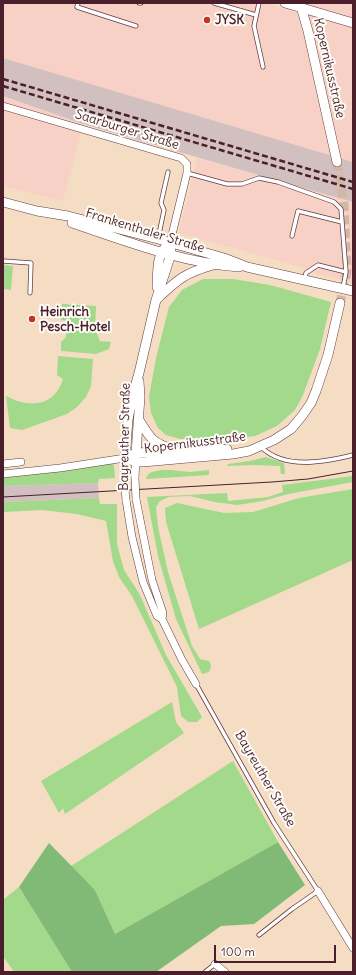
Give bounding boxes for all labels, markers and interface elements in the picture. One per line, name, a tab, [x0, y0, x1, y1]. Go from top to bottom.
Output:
place label: JYSK	[215, 12, 244, 28]
marker: JYSK	[202, 15, 212, 25]
street label: Kopernikusstraße	[310, 16, 348, 120]
street label: Saarburger Straße	[73, 107, 181, 153]
street label: Frankenthaler Straße	[84, 205, 206, 257]
place label: Heinrich Pesch-Hotel	[40, 304, 111, 335]
marker: Heinrich Pesch-Hotel	[27, 314, 37, 324]
street label: Bayreuther Straße	[116, 383, 134, 491]
street label: Kopernikusstraße	[143, 429, 247, 457]
street label: Bayreuther Straße	[231, 728, 299, 830]
scale bar	[216, 937, 338, 963]
text: 100 m	[221, 944, 255, 959]

